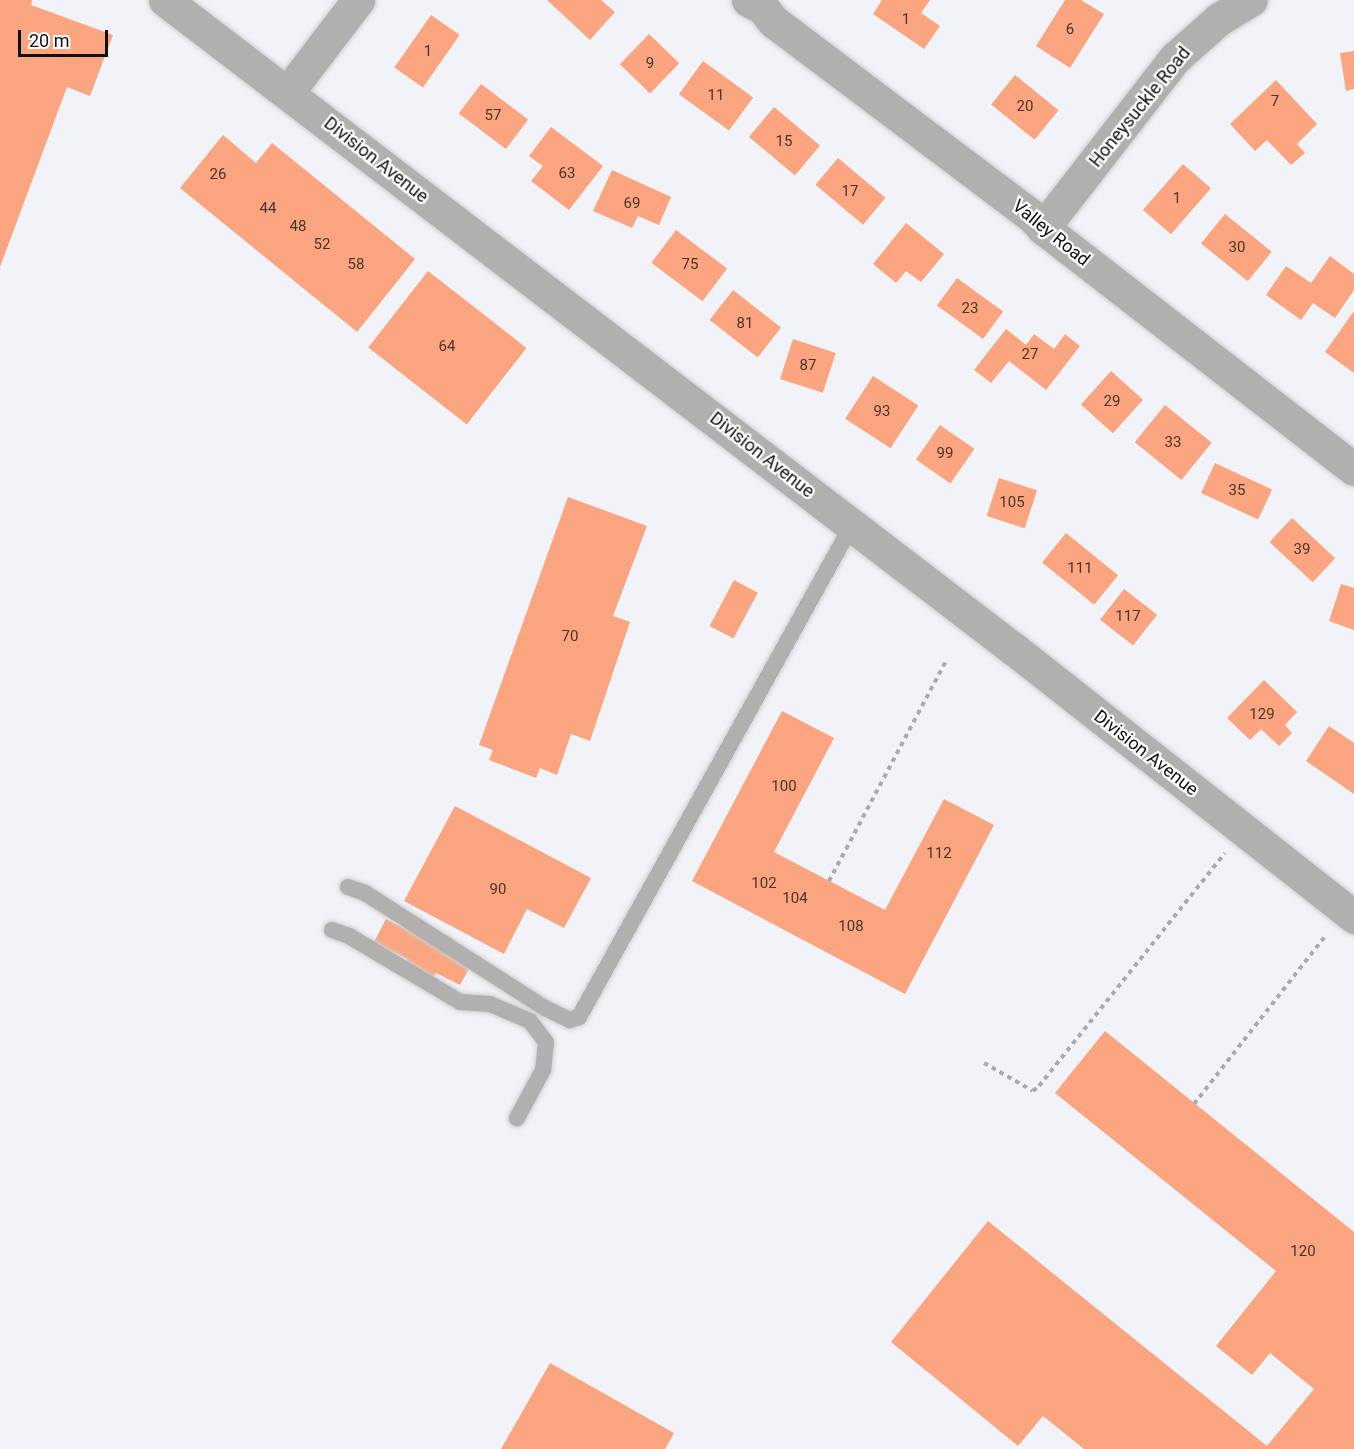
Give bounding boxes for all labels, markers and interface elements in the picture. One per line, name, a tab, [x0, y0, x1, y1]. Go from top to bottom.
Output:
house number: 1	[902, 11, 910, 29]
scale bar	[21, 18, 111, 56]
house number: 6	[1066, 21, 1074, 39]
text: 20 m	[29, 30, 69, 51]
house number: 1	[424, 43, 432, 61]
street label: Honeysuckle Road	[1085, 43, 1195, 171]
house number: 9	[646, 55, 654, 73]
house number: 11	[708, 87, 724, 105]
house number: 7	[1271, 93, 1279, 111]
house number: 20	[1017, 98, 1033, 116]
house number: 57	[485, 107, 501, 125]
street label: Division Avenue	[320, 113, 432, 207]
house number: 15	[776, 133, 792, 151]
house number: 63	[559, 165, 575, 183]
house number: 26	[210, 166, 226, 184]
house number: 17	[842, 183, 858, 201]
house number: 1	[1173, 190, 1181, 208]
house number: 69	[624, 195, 640, 213]
street label: Valley Road	[1008, 195, 1094, 271]
house number: 44	[260, 200, 276, 218]
house number: 48	[290, 218, 306, 236]
house number: 52	[314, 236, 330, 254]
house number: 30	[1229, 239, 1245, 257]
house number: 58	[348, 256, 364, 274]
house number: 75	[682, 256, 698, 274]
house number: 23	[962, 300, 978, 318]
house number: 81	[737, 315, 753, 333]
house number: 64	[439, 338, 455, 356]
house number: 27	[1022, 346, 1038, 364]
house number: 87	[800, 357, 816, 375]
house number: 29	[1104, 393, 1120, 411]
house number: 93	[874, 403, 890, 421]
street label: Division Avenue	[706, 408, 818, 502]
house number: 33	[1165, 434, 1181, 452]
house number: 99	[937, 445, 953, 463]
house number: 35	[1229, 482, 1245, 500]
house number: 105	[999, 494, 1025, 512]
house number: 39	[1294, 541, 1310, 559]
house number: 111	[1067, 560, 1093, 578]
house number: 117	[1115, 608, 1141, 626]
house number: 70	[562, 628, 578, 646]
street label: Division Avenue	[1090, 706, 1202, 800]
house number: 129	[1249, 706, 1275, 724]
house number: 100	[771, 778, 797, 796]
house number: 112	[926, 845, 952, 863]
house number: 102	[751, 875, 777, 893]
house number: 90	[490, 881, 506, 899]
house number: 104	[782, 890, 808, 908]
house number: 108	[838, 918, 864, 936]
house number: 120	[1290, 1243, 1316, 1261]

